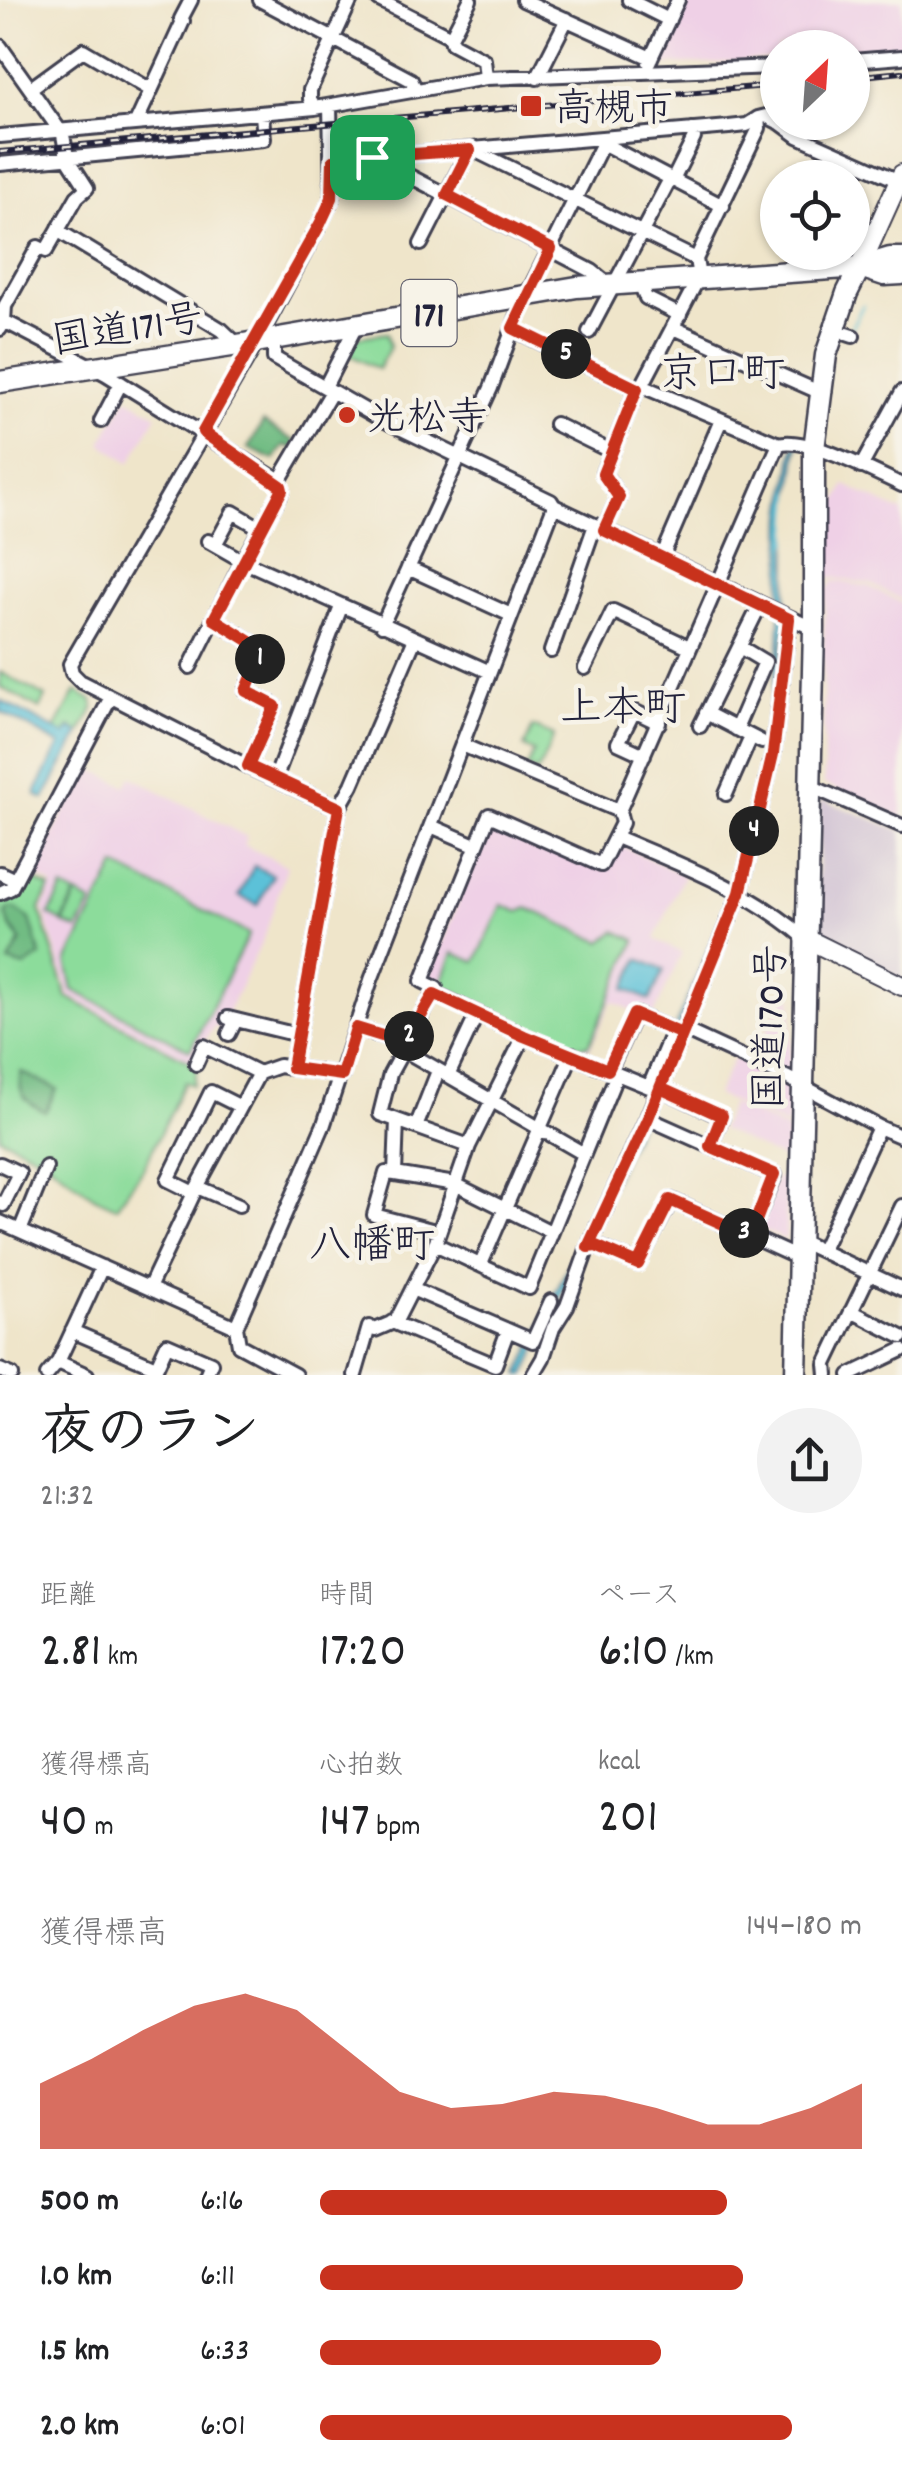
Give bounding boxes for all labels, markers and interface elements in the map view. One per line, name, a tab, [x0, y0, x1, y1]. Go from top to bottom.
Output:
north arrow	[760, 30, 870, 140]
map controls	[760, 30, 870, 270]
place label: 高槻市	[554, 84, 674, 141]
marker: 高槻市	[518, 93, 544, 119]
pin	[330, 115, 415, 200]
icon: arrive	[345, 130, 400, 185]
button: locate	[760, 160, 870, 270]
road number: 171	[402, 280, 456, 346]
street label: 国道171号	[48, 293, 208, 374]
pin: 5	[541, 329, 591, 379]
text: 5	[560, 334, 572, 374]
district label: 京口町	[659, 348, 785, 408]
place label: 光松寺	[367, 393, 487, 450]
marker: 光松寺	[336, 404, 358, 426]
pin: 1	[235, 634, 285, 684]
text: 1	[257, 639, 263, 679]
district label: 上本町	[560, 682, 686, 742]
pin: 4	[729, 806, 779, 856]
text: 4	[748, 811, 760, 851]
street label: 国道170号	[745, 944, 804, 1111]
pin: 2	[384, 1011, 434, 1061]
text: 2	[403, 1016, 415, 1056]
pin: 3	[719, 1208, 769, 1258]
text: 3	[738, 1213, 750, 1253]
district label: 八幡町	[309, 1219, 435, 1279]
text: 夜のラン	[40, 1398, 260, 1477]
button: share	[757, 1408, 862, 1513]
text: 21:32	[40, 1475, 95, 1521]
text: 距離	[40, 1578, 96, 1618]
text: 時間	[319, 1578, 375, 1618]
text: ペース	[598, 1578, 680, 1618]
text: 2.81	[40, 1618, 101, 1690]
text: 17:20	[319, 1618, 407, 1690]
text: 6:10	[598, 1618, 669, 1690]
text: km	[101, 1639, 138, 1679]
text: /km	[669, 1639, 714, 1679]
text: kcal	[598, 1744, 641, 1784]
text: 獲得標高	[40, 1748, 152, 1788]
text: 心拍数	[319, 1748, 403, 1788]
text: 201	[598, 1784, 658, 1856]
text: 40	[40, 1788, 88, 1860]
text: 147	[319, 1788, 370, 1860]
text: m	[88, 1809, 114, 1849]
text: bpm	[370, 1809, 421, 1849]
text: 144–180 m	[746, 1905, 862, 1951]
text: 獲得標高	[40, 1913, 168, 1959]
text: 500 m	[40, 2180, 119, 2226]
text: 6:16	[200, 2180, 244, 2226]
text: 1.0 km	[40, 2255, 112, 2301]
text: 6:11	[200, 2255, 235, 2301]
text: 1.5 km	[40, 2330, 110, 2376]
text: 6:33	[200, 2330, 249, 2376]
text: 2.0 km	[40, 2405, 119, 2451]
text: 6:01	[200, 2405, 245, 2451]

